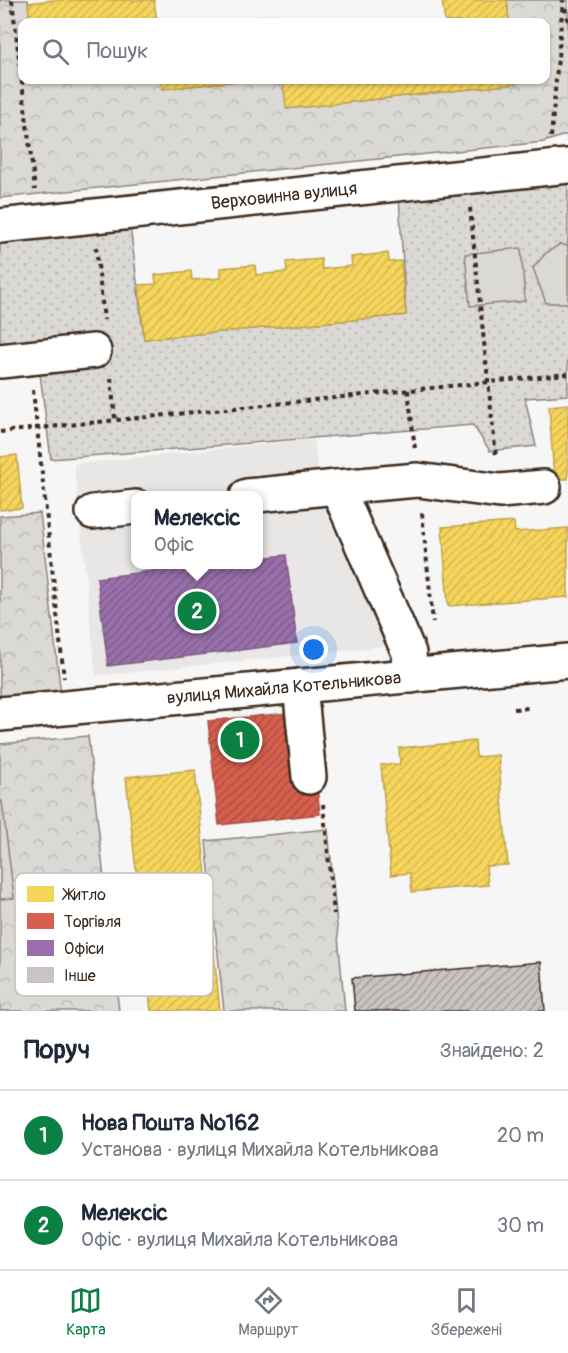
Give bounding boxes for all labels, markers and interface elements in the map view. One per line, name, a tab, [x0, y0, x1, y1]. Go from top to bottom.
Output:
search box	[18, 18, 550, 84]
icon: search	[39, 35, 72, 68]
text: Пошук	[87, 37, 148, 65]
street label: Верховинна вулиця	[210, 177, 358, 215]
popup	[131, 491, 263, 569]
text: Мелексіc	[154, 504, 240, 532]
text: Офіс	[154, 532, 194, 557]
pin: 2	[178, 588, 216, 634]
your location	[299, 635, 328, 664]
street label: вулиця Михайла Котельникова	[166, 666, 402, 710]
pin: 1	[220, 718, 260, 762]
legend	[15, 873, 213, 996]
text: Житло	[61, 885, 106, 905]
text: Торгівля	[64, 912, 121, 932]
text: Офіси	[64, 939, 104, 959]
text: Інше	[64, 966, 96, 986]
text: Поруч	[24, 1034, 90, 1066]
text: Знайдено: 2	[440, 1038, 544, 1063]
text: Нова Пошта №162	[81, 1109, 260, 1137]
text: 1	[40, 1123, 47, 1148]
text: 20 m	[497, 1123, 544, 1148]
text: Установа · вулиця Михайла Котельникова	[81, 1137, 438, 1162]
text: Мелексіc	[81, 1199, 168, 1227]
text: 2	[38, 1213, 49, 1238]
text: 30 m	[497, 1213, 544, 1238]
text: Офіс · вулиця Михайла Котельникова	[81, 1227, 398, 1252]
tab: Карта	[66, 1284, 106, 1340]
tab: Маршрут	[238, 1284, 298, 1340]
tab: Збережені	[431, 1284, 502, 1340]

